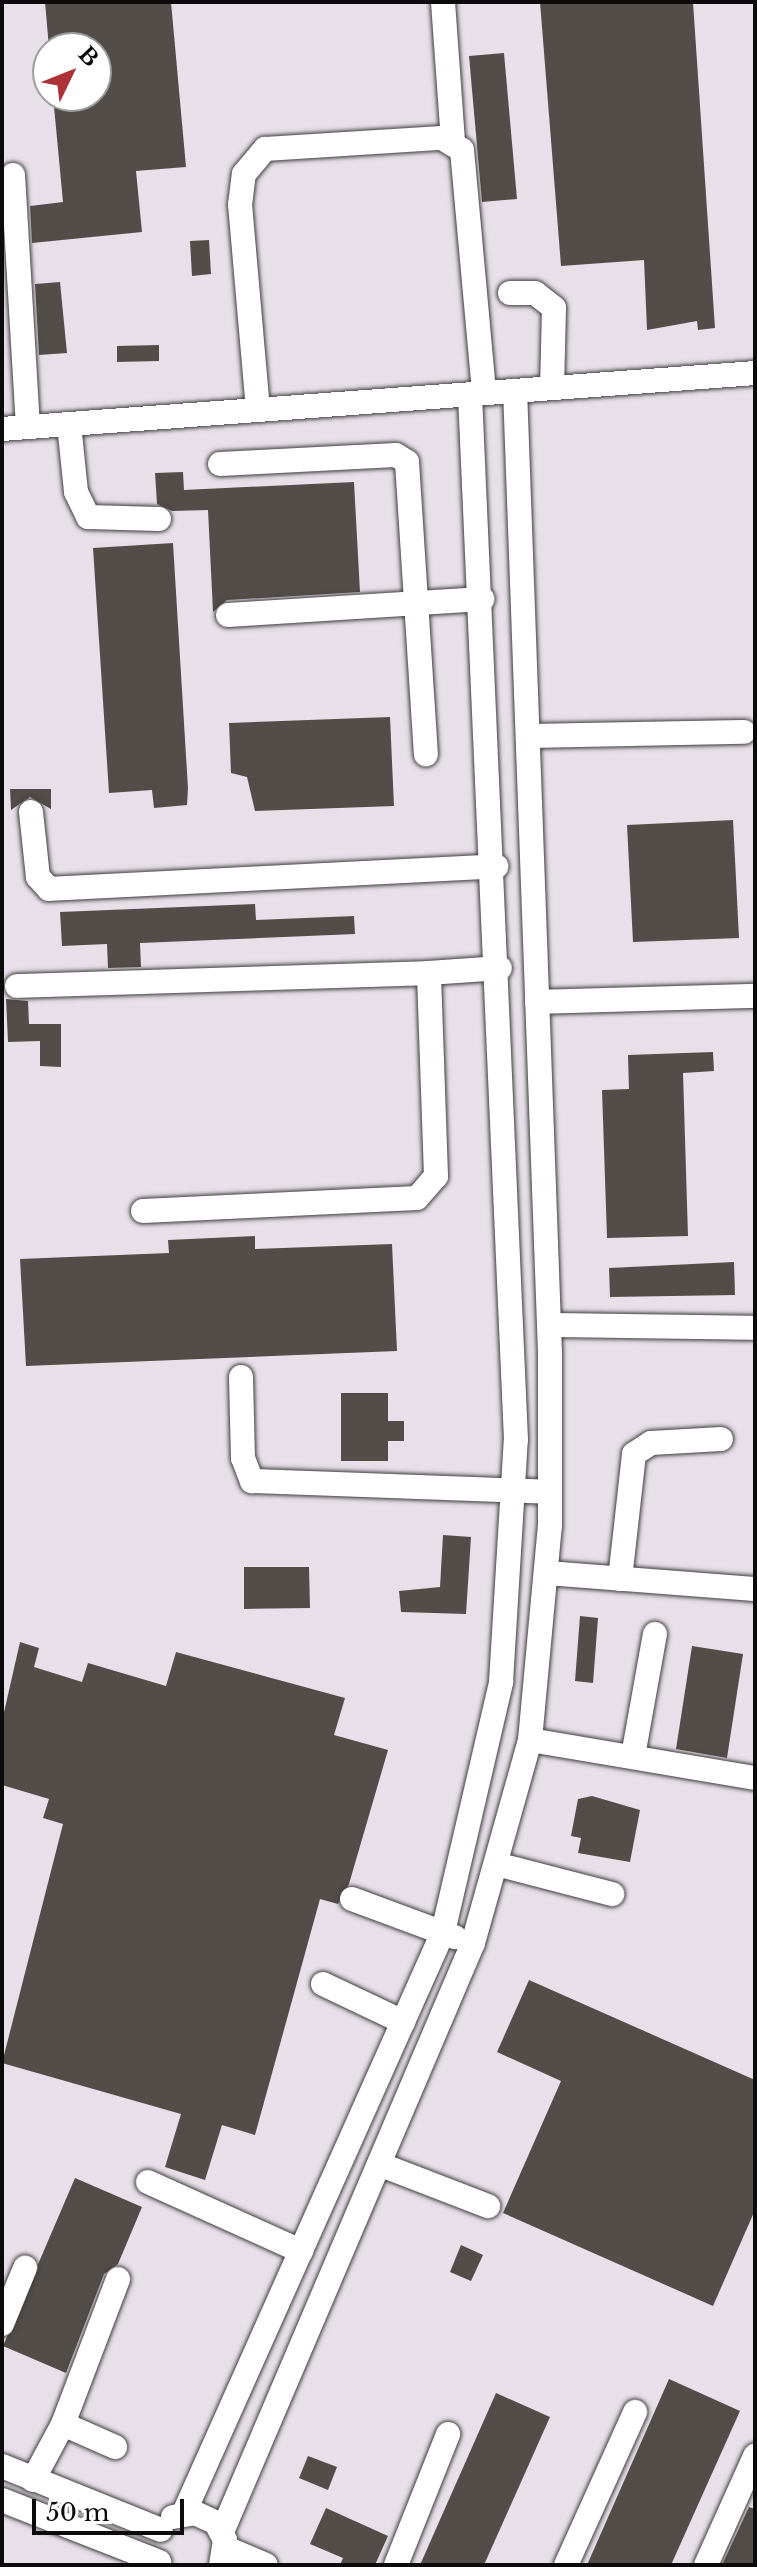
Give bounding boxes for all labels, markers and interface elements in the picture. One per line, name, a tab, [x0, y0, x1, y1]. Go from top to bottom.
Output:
north arrow	[32, 32, 112, 112]
text: B	[73, 41, 104, 72]
scale bar	[36, 2483, 188, 2533]
text: 50 m	[46, 2498, 109, 2527]

